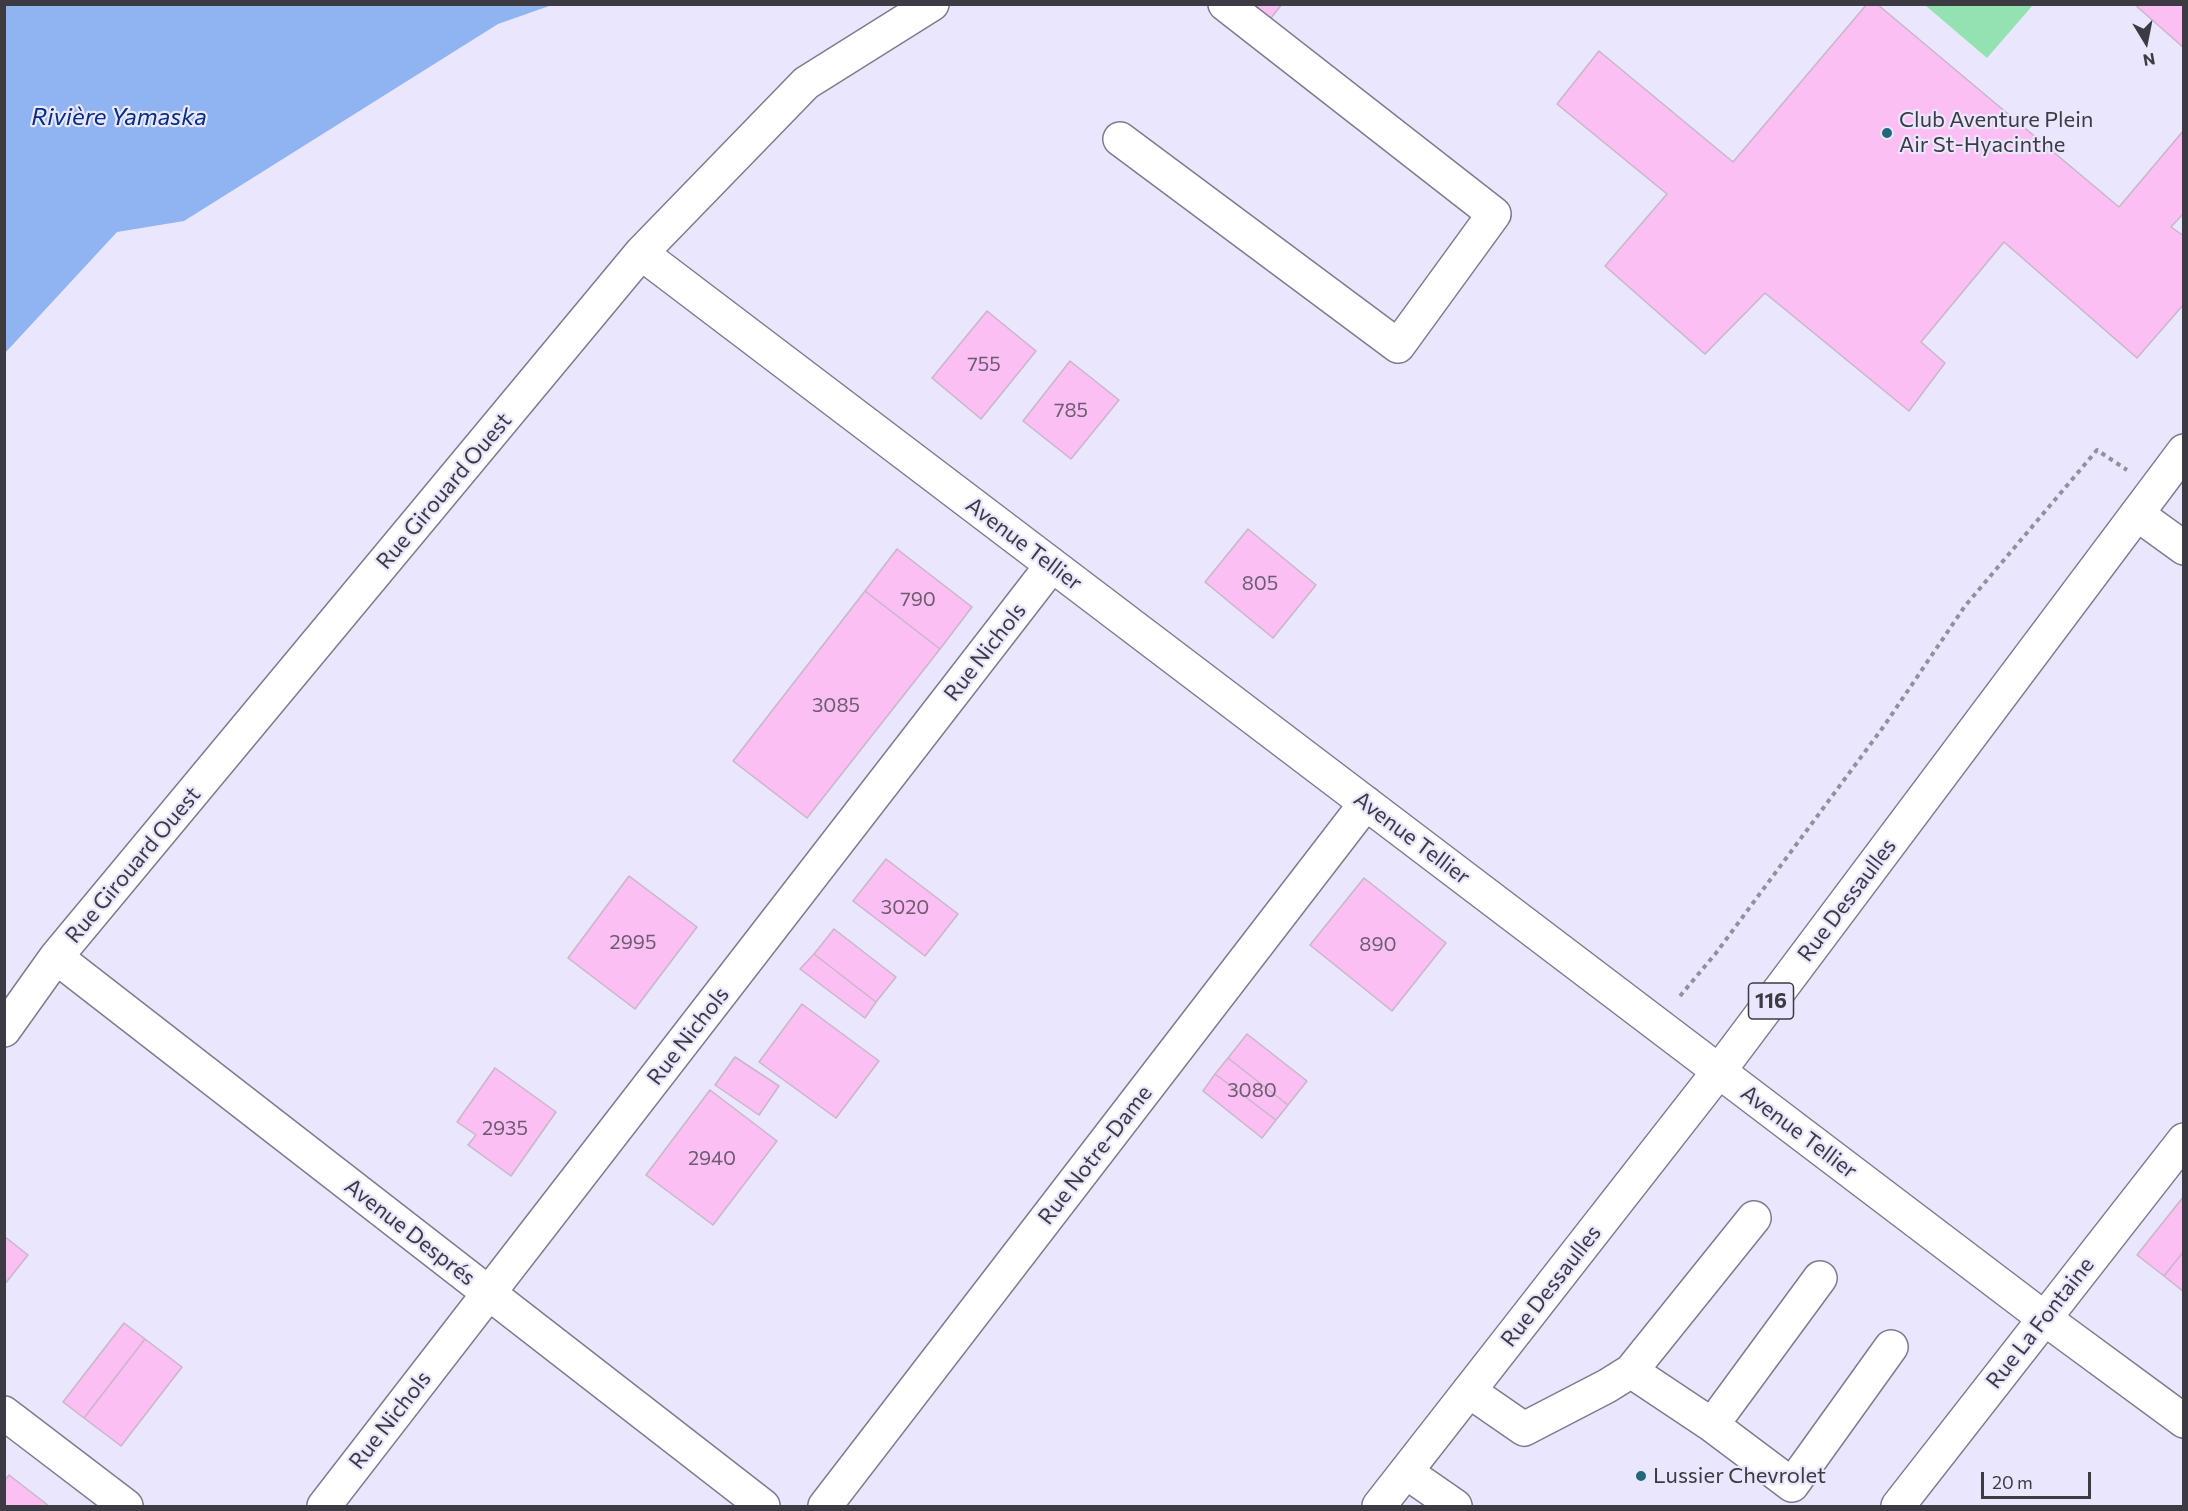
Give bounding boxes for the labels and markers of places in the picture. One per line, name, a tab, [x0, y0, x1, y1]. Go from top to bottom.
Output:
place label: Club Aventure Plein Air St-Hyacinthe	[1899, 107, 2093, 158]
marker: Club Aventure Plein Air St-Hyacinthe	[1880, 126, 1894, 140]
place label: Lussier Chevrolet	[1653, 1463, 1826, 1489]
marker: Lussier Chevrolet	[1634, 1469, 1648, 1483]

